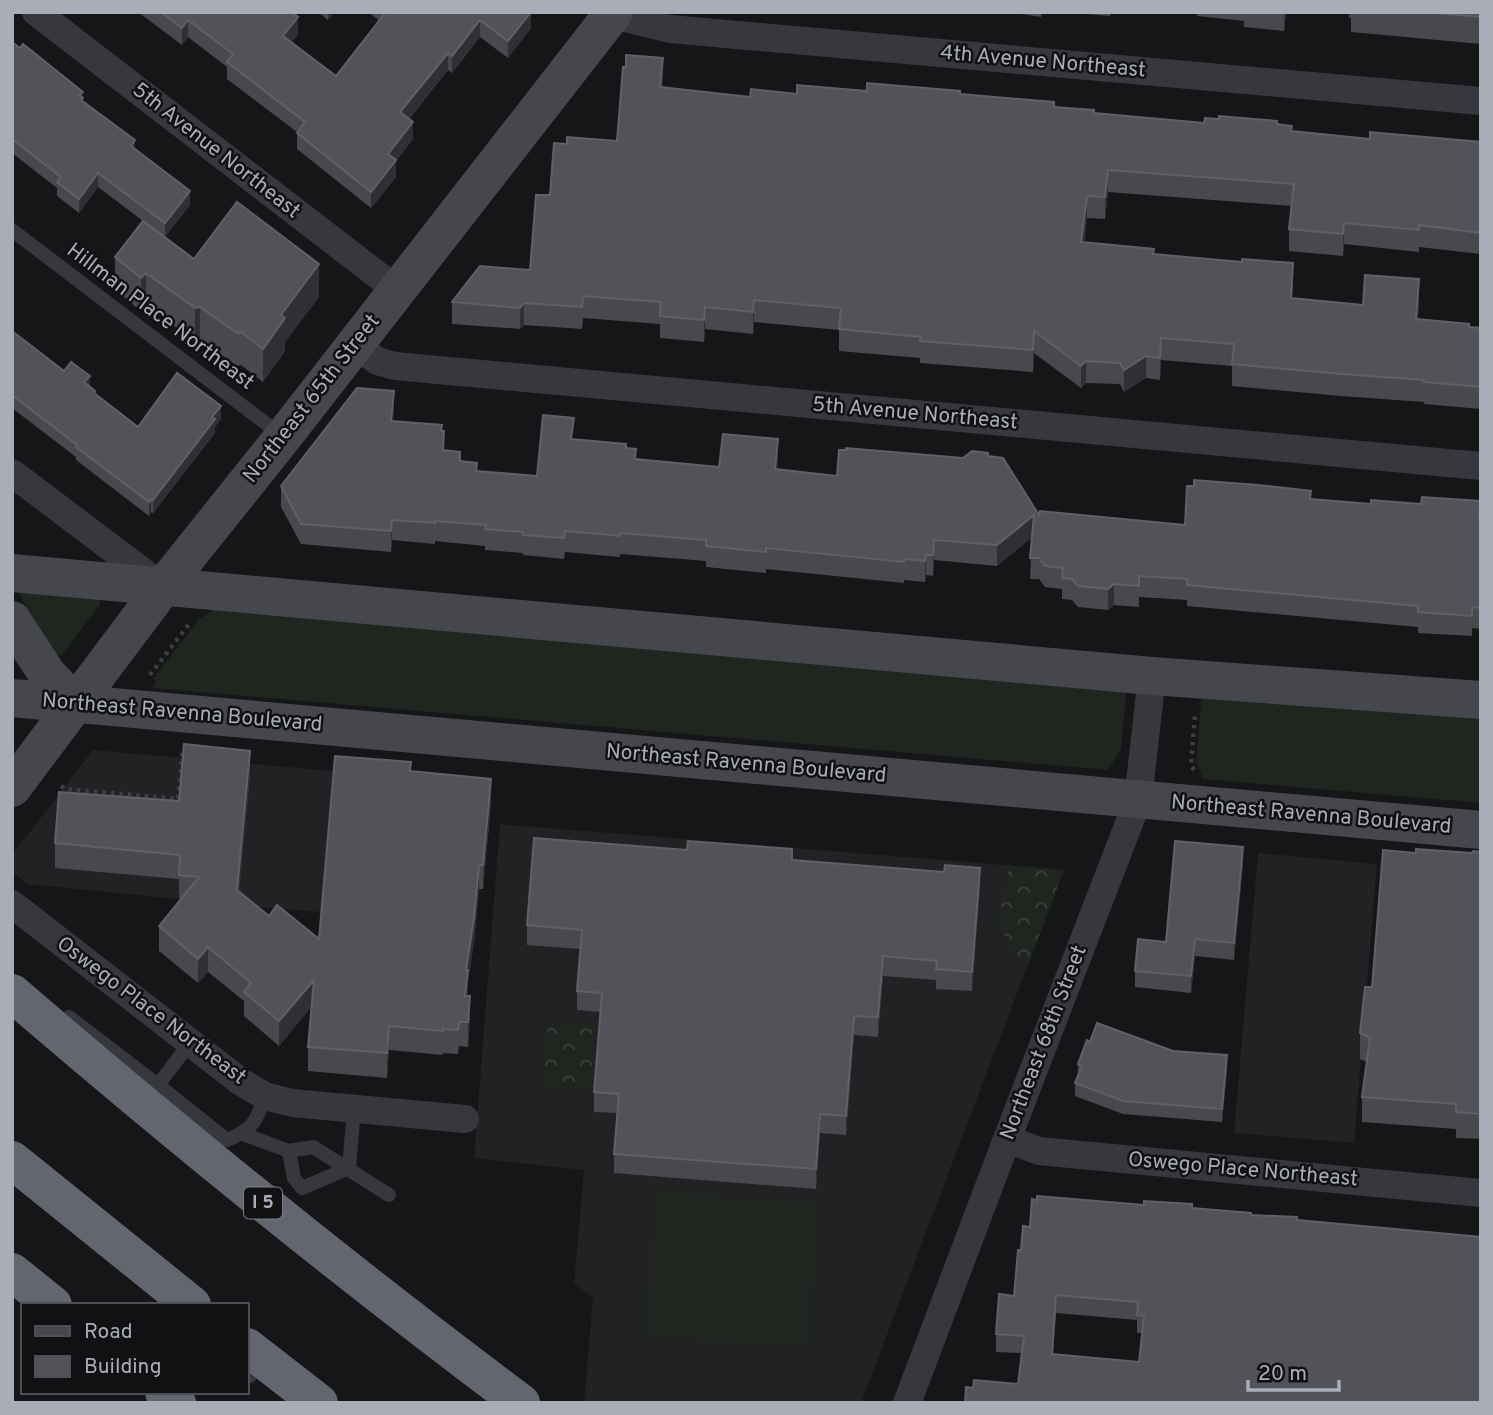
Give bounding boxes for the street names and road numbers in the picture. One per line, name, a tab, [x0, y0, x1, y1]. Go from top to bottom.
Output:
street label: 4th Avenue Northeast	[939, 40, 1147, 84]
street label: 5th Avenue Northeast	[126, 77, 306, 225]
street label: Hillman Place Northeast	[61, 237, 259, 397]
street label: Northeast 65th Street	[238, 309, 386, 489]
street label: 5th Avenue Northeast	[811, 392, 1019, 436]
street label: Northeast Ravenna Boulevard	[41, 687, 323, 739]
street label: Northeast Ravenna Boulevard	[605, 738, 887, 790]
street label: Northeast Ravenna Boulevard	[1170, 789, 1452, 841]
street label: Oswego Place Northeast	[51, 931, 251, 1091]
street label: Northeast 68th Street	[994, 942, 1094, 1144]
street label: Oswego Place Northeast	[1127, 1146, 1359, 1194]
road number: I 5	[244, 1188, 282, 1218]

